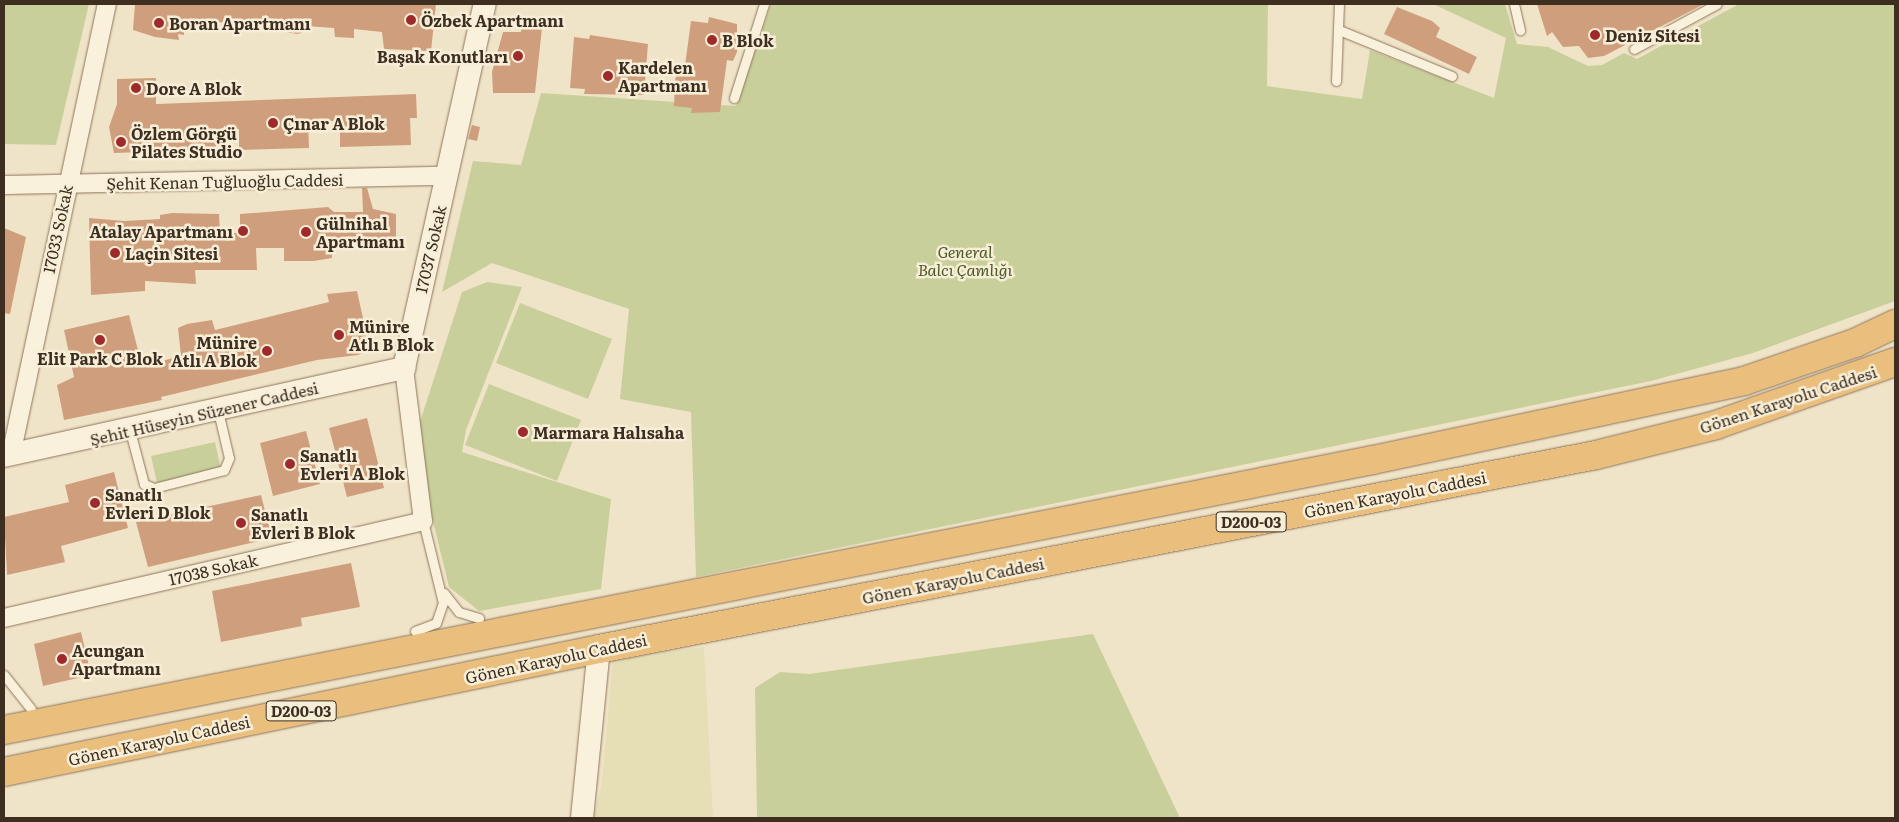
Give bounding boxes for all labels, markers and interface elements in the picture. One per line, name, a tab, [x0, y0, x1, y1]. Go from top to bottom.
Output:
place label: Özbek Apartmanı	[421, 10, 564, 30]
place label: Boran Apartmanı	[169, 13, 311, 33]
marker: Özbek Apartmanı	[405, 14, 417, 26]
marker: Boran Apartmanı	[153, 17, 165, 29]
place label: Deniz Sitesi	[1605, 25, 1700, 45]
marker: Deniz Sitesi	[1589, 29, 1601, 41]
place label: B Blok	[722, 30, 774, 50]
marker: B Blok	[706, 34, 718, 46]
place label: Başak Konutları	[377, 46, 508, 66]
marker: Başak Konutları	[512, 50, 524, 62]
place label: Kardelen Apartmanı	[618, 57, 707, 95]
marker: Kardelen Apartmanı	[602, 70, 614, 82]
place label: Dore A Blok	[146, 78, 242, 98]
marker: Dore A Blok	[130, 82, 142, 94]
place label: Çınar A Blok	[283, 113, 385, 133]
marker: Çınar A Blok	[267, 117, 279, 129]
place label: Özlem Görgü Pilates Studio	[131, 123, 242, 161]
marker: Özlem Görgü Pilates Studio	[115, 136, 127, 148]
street label: Şehit Kenan Tuğluoğlu Caddesi	[106, 169, 344, 193]
street label: 17033 Sokak	[38, 183, 76, 275]
street label: 17037 Sokak	[411, 203, 449, 295]
place label: Gülnihal Apartmanı	[316, 213, 405, 251]
place label: Atalay Apartmanı	[89, 221, 233, 241]
marker: Atalay Apartmanı	[237, 225, 249, 237]
marker: Gülnihal Apartmanı	[300, 226, 312, 238]
park label: General Balcı Çamlığı	[918, 241, 1012, 279]
place label: Laçin Sitesi	[125, 243, 218, 263]
marker: Laçin Sitesi	[109, 247, 121, 259]
place label: Münire Atlı B Blok	[349, 316, 434, 354]
marker: Münire Atlı B Blok	[333, 329, 345, 341]
place label: Münire Atlı A Blok	[171, 332, 257, 370]
marker: Elit Park C Blok	[94, 334, 106, 346]
marker: Münire Atlı A Blok	[261, 345, 273, 357]
place label: Elit Park C Blok	[37, 348, 163, 368]
street label: Gönen Karayolu Caddesi	[1697, 361, 1879, 437]
street label: Şehit Hüseyin Süzener Caddesi	[88, 377, 320, 449]
place label: Marmara Halısaha	[533, 422, 684, 442]
marker: Marmara Halısaha	[517, 426, 529, 438]
place label: Sanatlı Evleri A Blok	[300, 445, 405, 483]
marker: Sanatlı Evleri A Blok	[284, 458, 296, 470]
street label: Gönen Karayolu Caddesi	[1302, 467, 1488, 521]
place label: Sanatlı Evleri D Blok	[105, 484, 210, 522]
marker: Sanatlı Evleri D Blok	[89, 497, 101, 509]
place label: Sanatlı Evleri B Blok	[251, 504, 355, 542]
road number: D200-03	[1215, 510, 1287, 534]
marker: Sanatlı Evleri B Blok	[235, 517, 247, 529]
street label: 17038 Sokak	[167, 549, 259, 589]
street label: Gönen Karayolu Caddesi	[860, 553, 1046, 607]
street label: Gönen Karayolu Caddesi	[463, 629, 649, 687]
place label: Acungan Apartmanı	[72, 640, 161, 678]
marker: Acungan Apartmanı	[56, 653, 68, 665]
road number: D200-03	[265, 698, 337, 724]
street label: Gönen Karayolu Caddesi	[66, 711, 252, 769]

